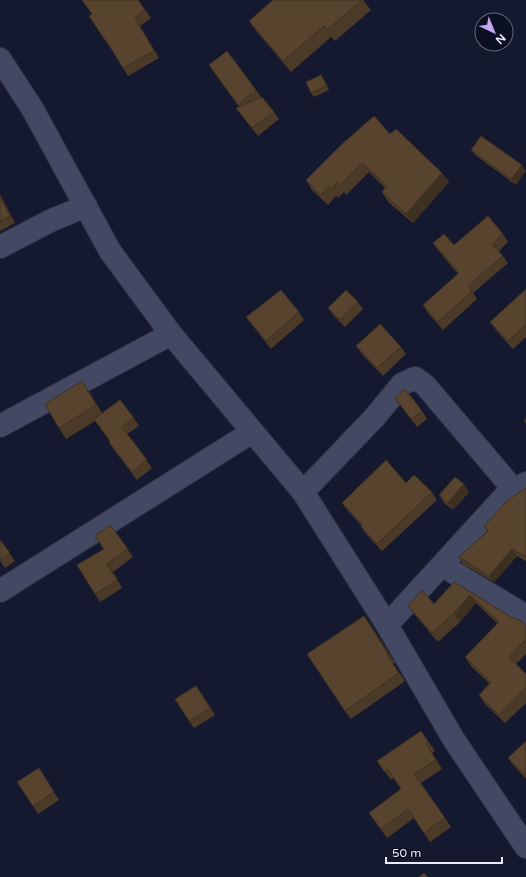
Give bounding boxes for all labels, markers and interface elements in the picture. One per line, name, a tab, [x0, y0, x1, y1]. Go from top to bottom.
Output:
north arrow	[474, 12, 514, 52]
text: N	[493, 31, 508, 47]
scale bar	[386, 839, 502, 865]
text: 50 m	[392, 846, 421, 860]

